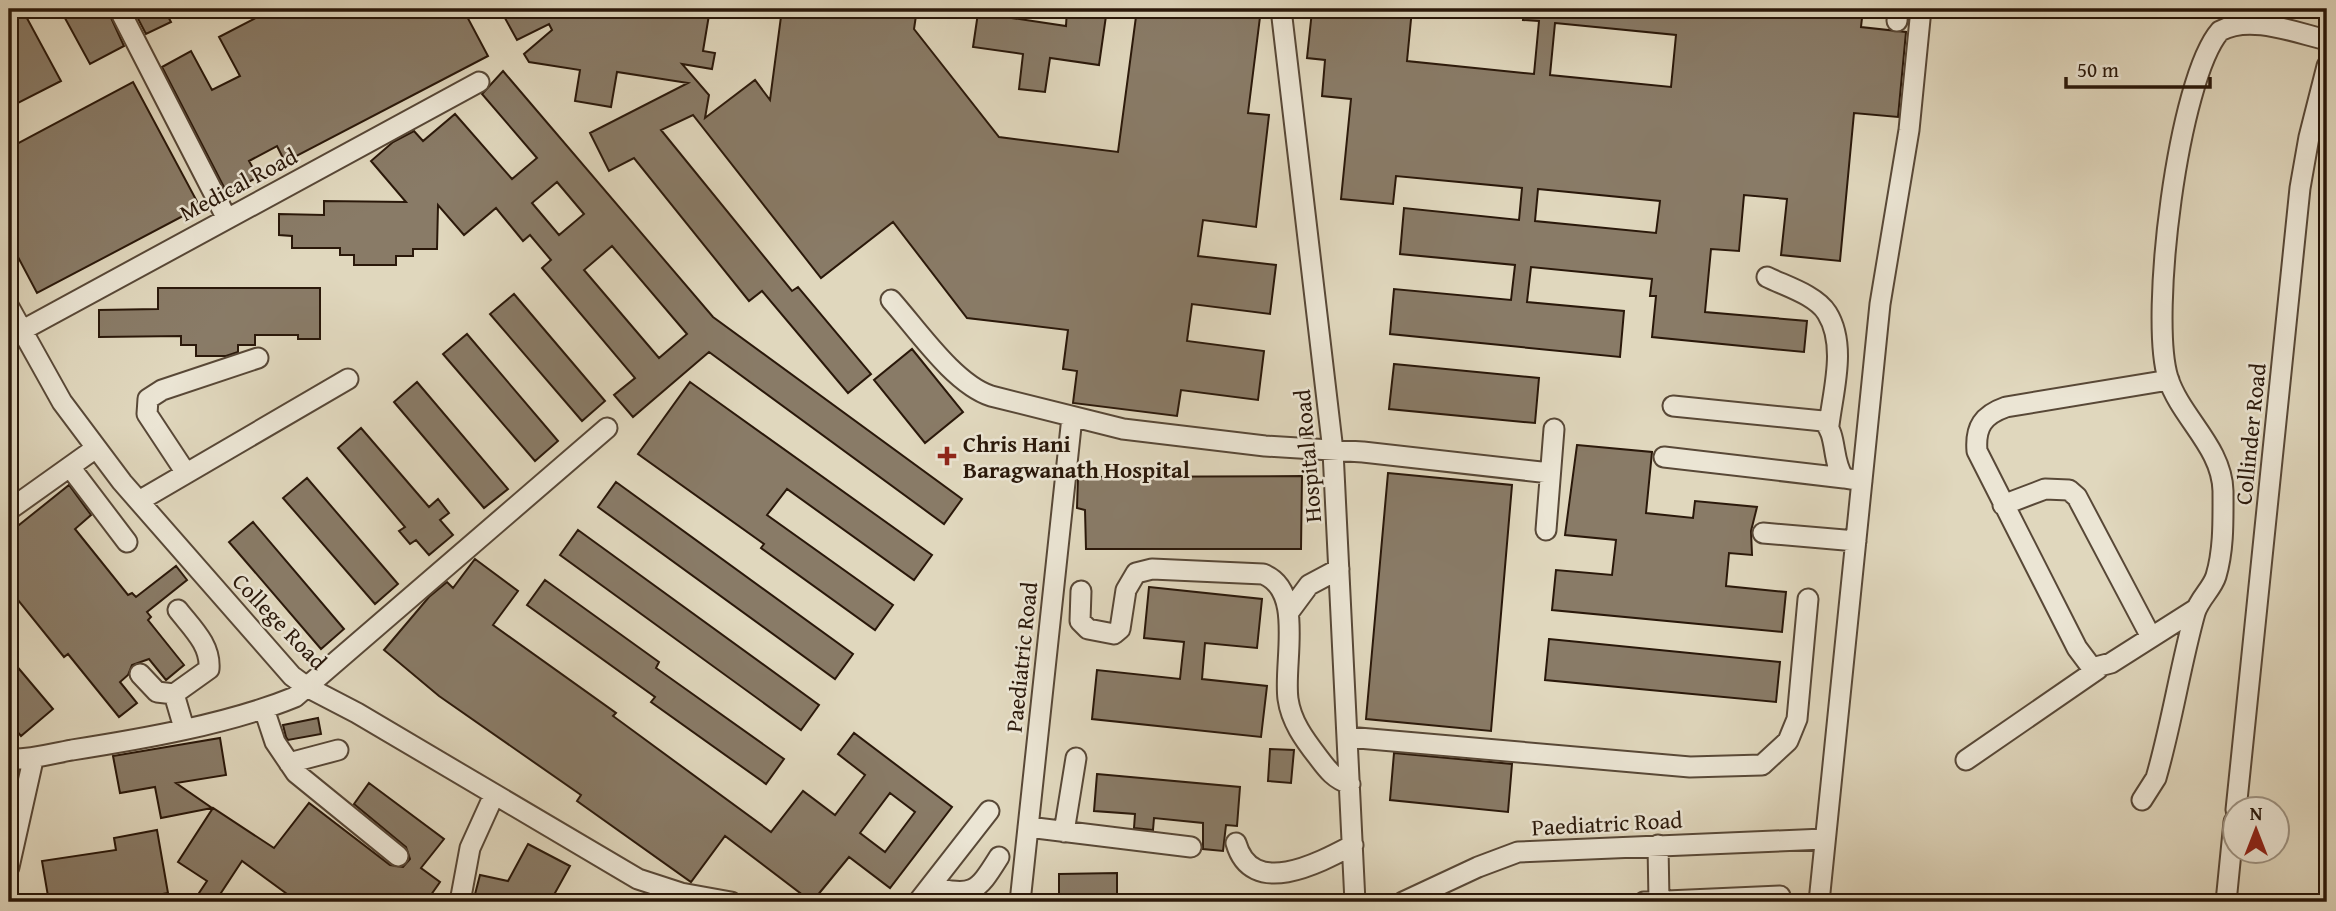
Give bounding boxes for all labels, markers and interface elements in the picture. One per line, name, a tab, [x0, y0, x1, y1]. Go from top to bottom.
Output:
scale bar	[2066, 46, 2210, 90]
text: 50 m	[2077, 54, 2119, 85]
street label: Medical Road	[173, 139, 303, 229]
street label: Collinder Road	[2226, 361, 2274, 506]
street label: Hospital Road	[1285, 387, 1329, 524]
place label: Chris Hani Baragwanath Hospital	[963, 427, 1190, 486]
marker: Chris Hani Baragwanath Hospital	[937, 446, 957, 466]
street label: College Road	[225, 565, 335, 677]
street label: Paediatric Road	[997, 579, 1045, 734]
north arrow	[2220, 796, 2290, 866]
text: N	[2250, 799, 2263, 827]
street label: Paediatric Road	[1531, 803, 1684, 843]

